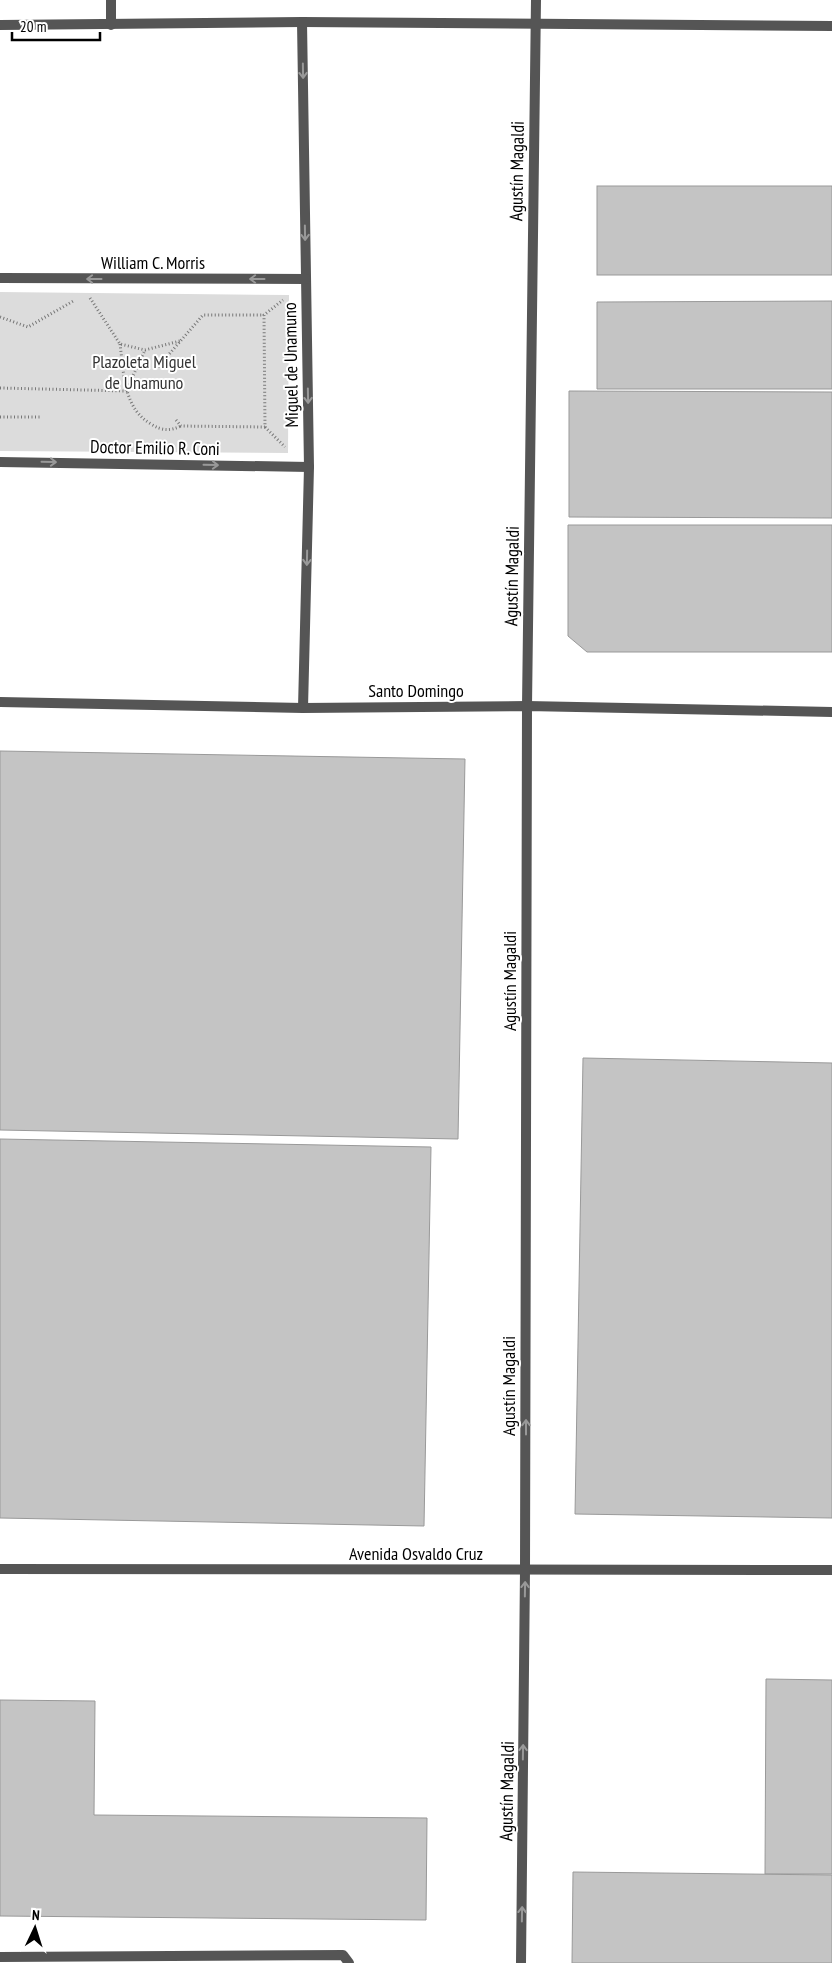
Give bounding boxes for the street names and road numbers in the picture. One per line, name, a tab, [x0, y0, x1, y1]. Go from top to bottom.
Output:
street label: Agustín Magaldi	[504, 121, 529, 221]
street label: William C. Morris	[101, 251, 205, 274]
street label: Miguel de Unamuno	[278, 302, 303, 428]
street label: Doctor Emilio R. Coni	[90, 435, 220, 460]
street label: Agustín Magaldi	[499, 526, 524, 626]
street label: Santo Domingo	[368, 679, 464, 702]
street label: Agustín Magaldi	[498, 931, 521, 1031]
street label: Agustín Magaldi	[497, 1336, 520, 1436]
street label: Avenida Osvaldo Cruz	[349, 1542, 483, 1565]
street label: Agustín Magaldi	[494, 1741, 519, 1841]

